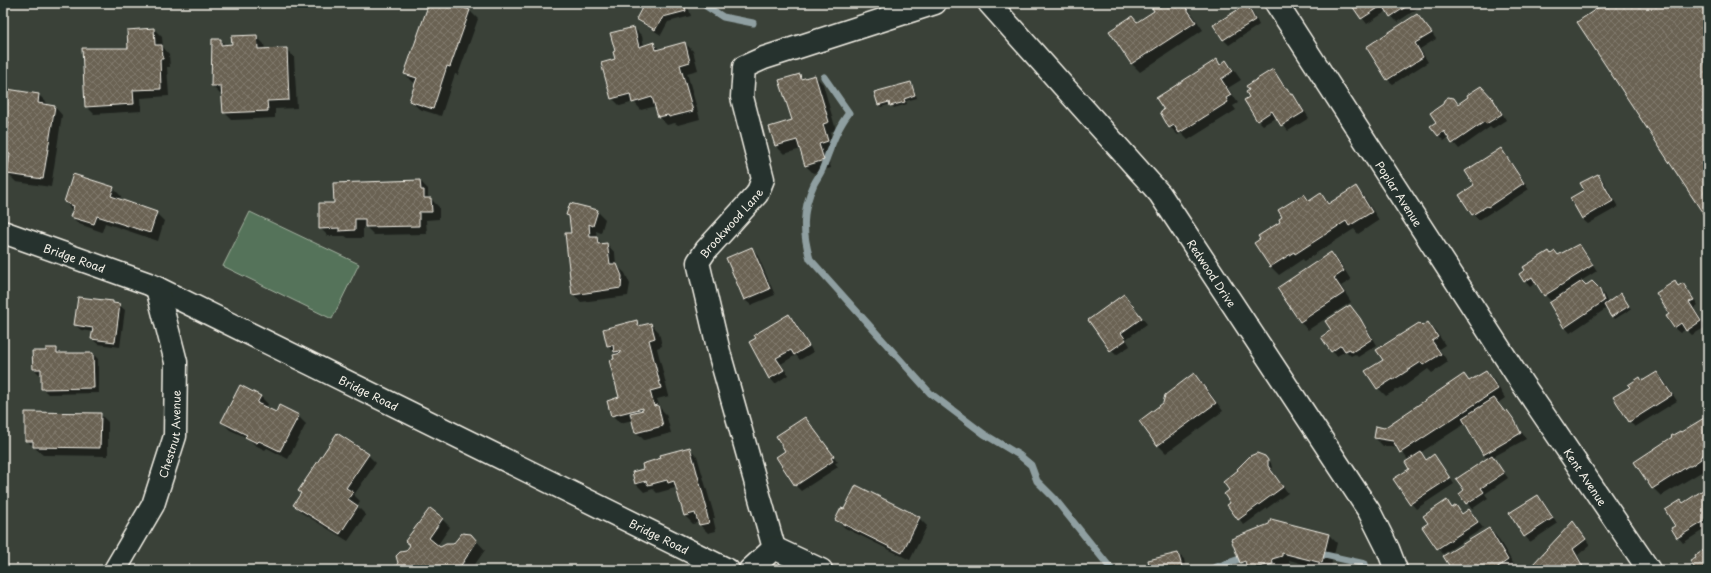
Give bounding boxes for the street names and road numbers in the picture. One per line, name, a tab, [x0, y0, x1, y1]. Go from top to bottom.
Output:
street label: Poplar Avenue	[1372, 157, 1427, 230]
street label: Brookwood Lane	[695, 186, 767, 261]
street label: Redwood Drive	[1183, 236, 1241, 310]
street label: Bridge Road	[41, 239, 108, 276]
street label: Bridge Road	[336, 371, 401, 414]
street label: Chestnut Avenue	[154, 390, 184, 480]
street label: Kent Avenue	[1560, 445, 1611, 509]
street label: Bridge Road	[627, 514, 692, 558]

